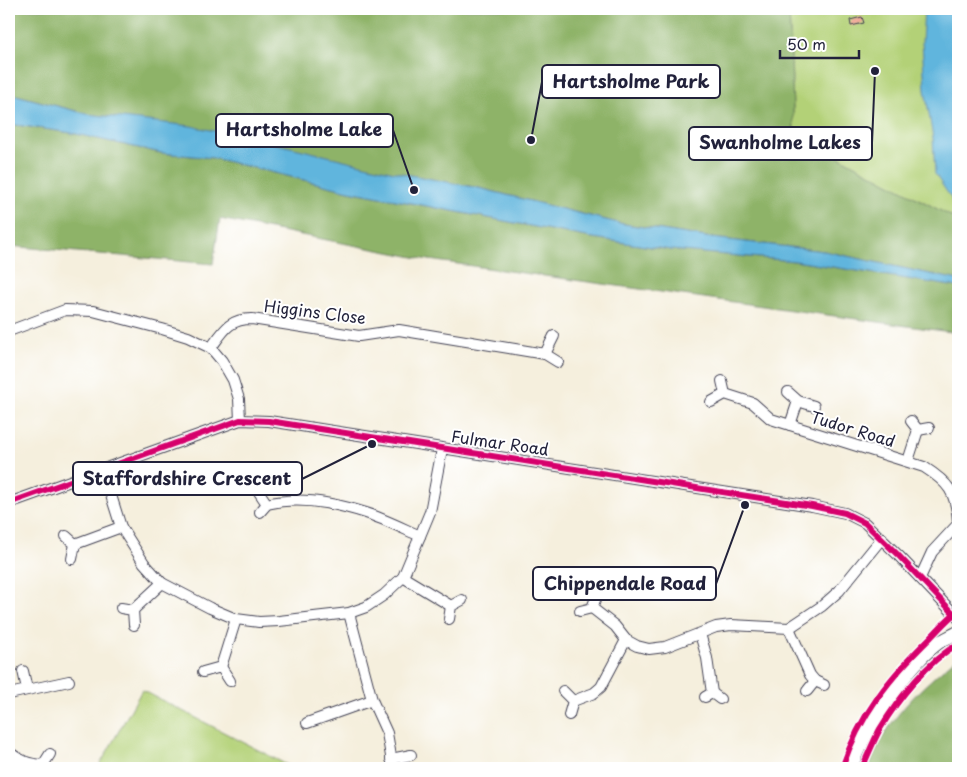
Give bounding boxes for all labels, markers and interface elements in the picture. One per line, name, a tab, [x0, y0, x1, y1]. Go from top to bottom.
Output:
scale bar	[780, 28, 858, 60]
text: 50 m	[787, 32, 826, 55]
callout: Hartsholme Park	[542, 65, 720, 98]
text: Hartsholme Park	[552, 67, 710, 94]
callout: Hartsholme Lake	[216, 114, 393, 147]
text: Hartsholme Lake	[226, 115, 383, 142]
callout: Swanholme Lakes	[689, 127, 872, 160]
text: Swanholme Lakes	[699, 128, 861, 155]
street label: Higgins Close	[263, 293, 367, 329]
street label: Tudor Road	[808, 404, 899, 452]
street label: Fulmar Road	[450, 423, 550, 461]
callout: Staffordshire Crescent	[73, 462, 302, 495]
text: Staffordshire Crescent	[83, 464, 292, 491]
callout: Chippendale Road	[533, 567, 716, 600]
text: Chippendale Road	[544, 569, 706, 596]

